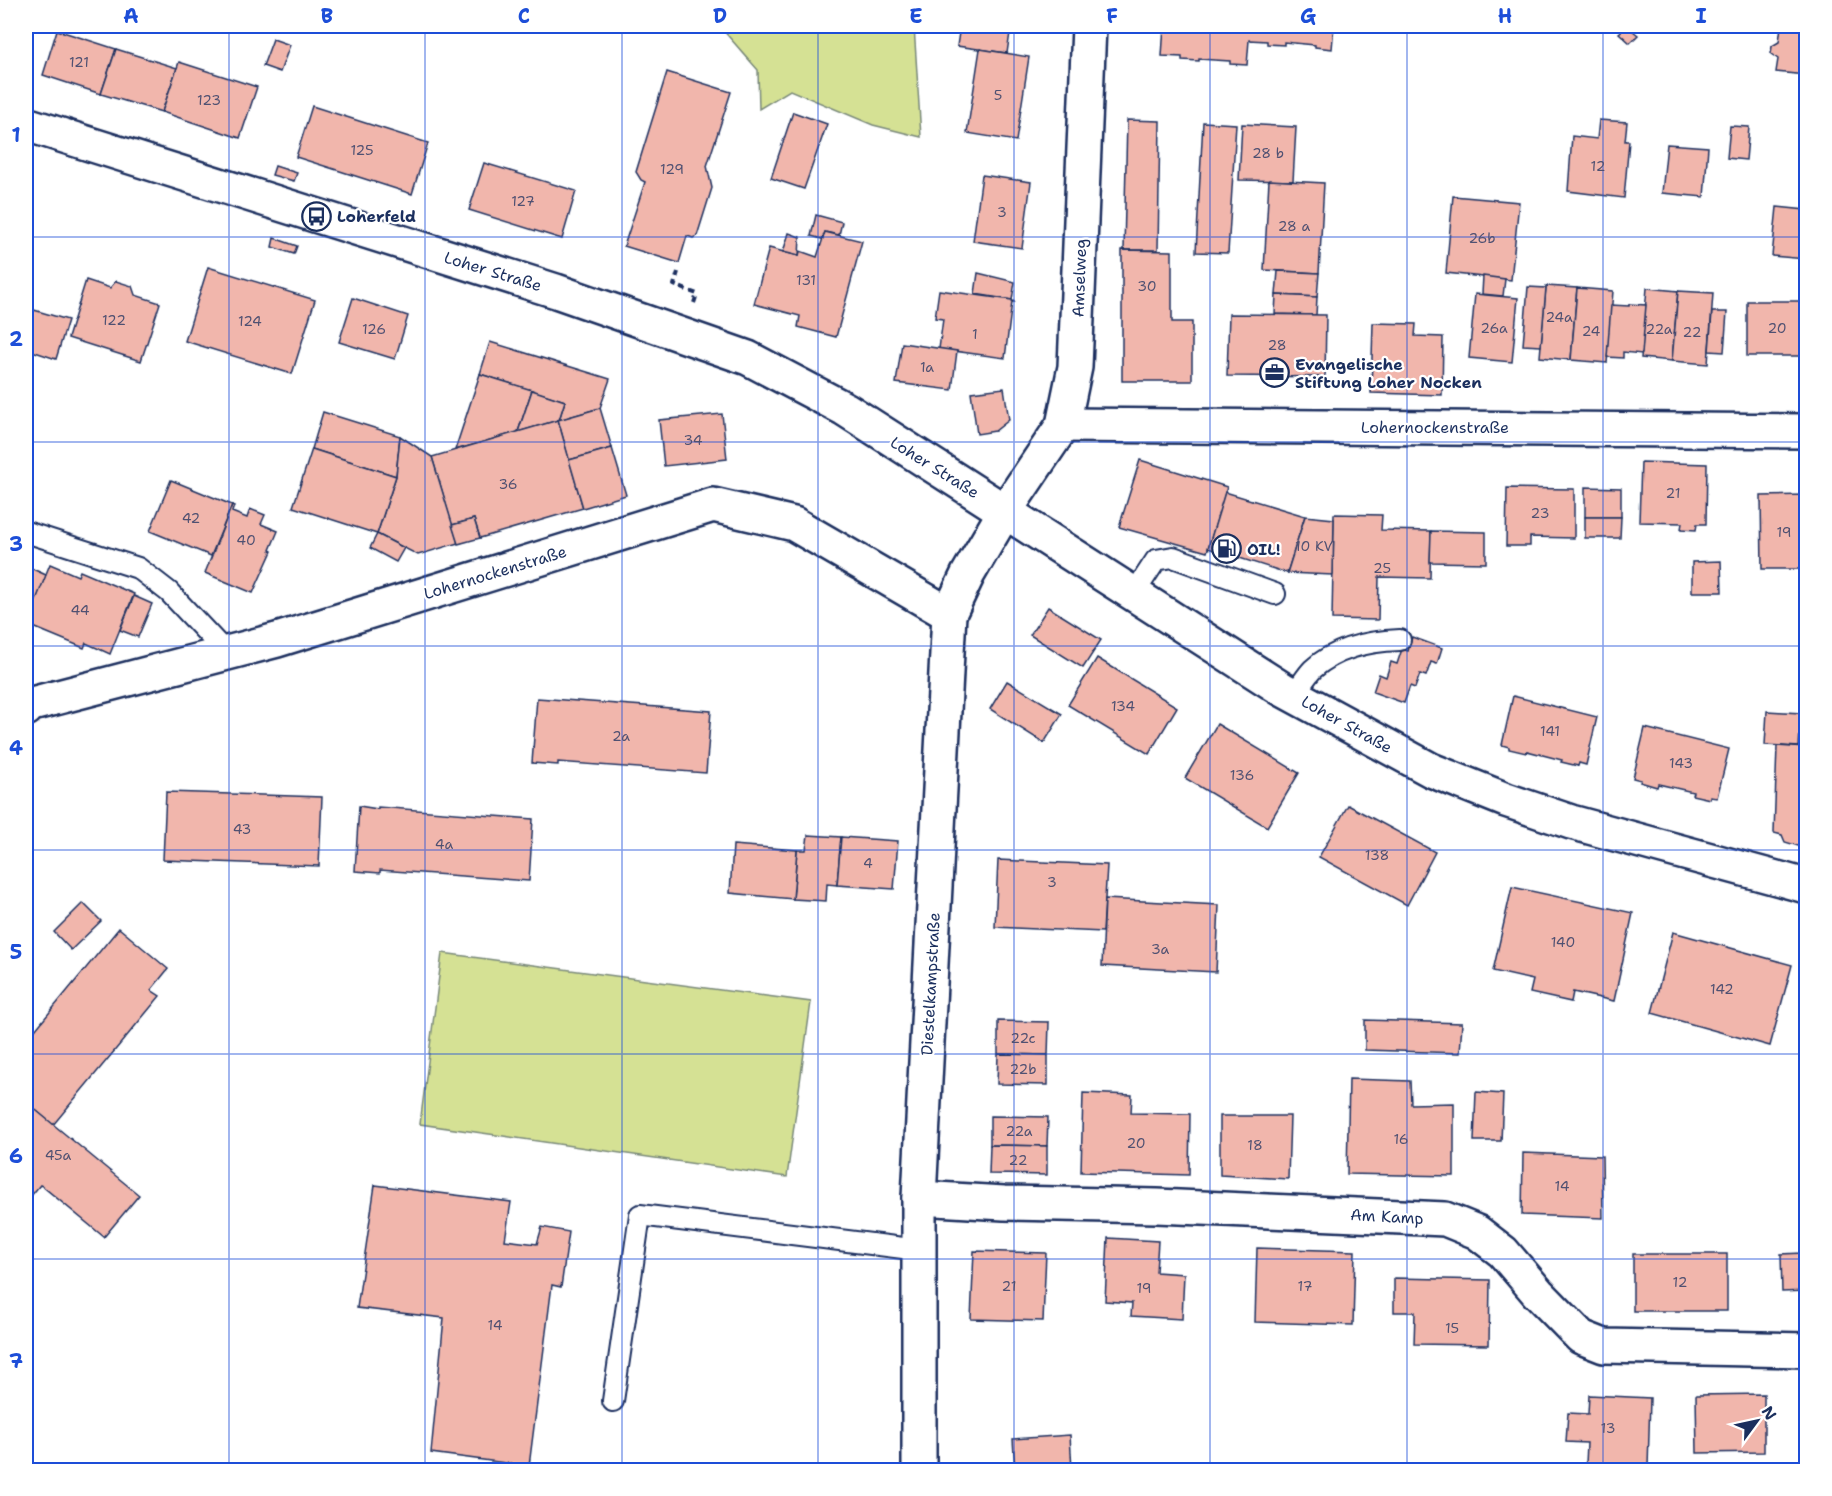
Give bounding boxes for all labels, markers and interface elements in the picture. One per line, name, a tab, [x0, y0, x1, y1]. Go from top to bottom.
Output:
text: A	[123, 3, 139, 29]
text: B	[321, 3, 333, 29]
text: C	[518, 3, 530, 29]
text: D	[713, 3, 727, 29]
text: E	[909, 3, 923, 29]
text: F	[1106, 3, 1118, 29]
text: G	[1300, 3, 1316, 29]
text: H	[1498, 3, 1512, 29]
text: I	[1695, 3, 1707, 29]
house number: 121	[69, 53, 89, 71]
house number: 5	[994, 86, 1002, 104]
house number: 123	[197, 91, 221, 109]
text: 1	[11, 122, 21, 148]
house number: 125	[350, 141, 374, 159]
house number: 28 b	[1252, 144, 1284, 162]
house number: 12	[1591, 157, 1605, 175]
house number: 129	[660, 160, 684, 178]
house number: 127	[511, 192, 535, 210]
bus stop icon: Loherfeld	[300, 200, 332, 232]
house number: 3	[997, 203, 1007, 221]
place label: Loherfeld	[337, 206, 416, 227]
house number: 28 a	[1278, 217, 1311, 235]
house number: 26b	[1468, 229, 1496, 247]
street label: Amselweg	[1068, 238, 1091, 318]
street label: Loher Straße	[441, 247, 544, 296]
house number: 131	[796, 271, 816, 289]
house number: 30	[1137, 277, 1157, 295]
house number: 24a	[1545, 308, 1573, 326]
house number: 122	[102, 311, 126, 329]
house number: 124	[238, 312, 262, 330]
house number: 26a	[1480, 319, 1508, 337]
house number: 20	[1767, 319, 1787, 337]
house number: 126	[362, 320, 386, 338]
house number: 22a	[1645, 320, 1673, 338]
house number: 24	[1582, 322, 1601, 340]
house number: 22	[1683, 323, 1701, 341]
house number: 1	[972, 325, 978, 343]
text: 2	[9, 326, 23, 352]
house number: 28	[1267, 336, 1287, 354]
place label: Evangelische Stiftung Loher Nocken	[1295, 354, 1482, 393]
office icon: Evangelische Stiftung Loher Nocken	[1258, 357, 1290, 389]
house number: 1a	[920, 358, 934, 376]
street label: Lohernockenstraße	[1361, 417, 1509, 438]
house number: 34	[683, 431, 703, 449]
street label: Loher Straße	[886, 432, 983, 503]
house number: 36	[498, 475, 518, 493]
house number: 21	[1666, 484, 1680, 502]
house number: 23	[1531, 504, 1549, 522]
house number: 42	[182, 509, 200, 527]
house number: 19	[1776, 523, 1792, 541]
text: 3	[9, 531, 23, 557]
house number: 40	[236, 531, 256, 549]
fuel station icon: OIL!	[1210, 533, 1242, 565]
house number: 10 KV	[1295, 537, 1334, 555]
place label: OIL!	[1247, 539, 1280, 560]
street label: Lohernockenstraße	[421, 541, 569, 604]
house number: 25	[1373, 559, 1391, 577]
house number: 44	[70, 601, 90, 619]
street label: Loher Straße	[1297, 691, 1396, 758]
house number: 134	[1111, 697, 1135, 715]
house number: 141	[1540, 722, 1560, 740]
house number: 2a	[612, 727, 630, 745]
text: 4	[9, 735, 23, 761]
house number: 143	[1669, 754, 1693, 772]
house number: 136	[1230, 766, 1254, 784]
house number: 43	[233, 820, 251, 838]
house number: 4a	[435, 835, 453, 853]
house number: 138	[1365, 846, 1389, 864]
house number: 4	[863, 854, 873, 872]
house number: 3	[1047, 873, 1057, 891]
street label: Diestelkampstraße	[916, 912, 945, 1056]
house number: 140	[1551, 933, 1575, 951]
text: 5	[10, 939, 22, 965]
house number: 3a	[1151, 940, 1169, 958]
house number: 142	[1710, 980, 1734, 998]
house number: 22c	[1010, 1029, 1036, 1047]
house number: 22b	[1009, 1060, 1037, 1078]
house number: 22a	[1005, 1122, 1033, 1140]
house number: 16	[1393, 1130, 1409, 1148]
house number: 20	[1126, 1134, 1146, 1152]
house number: 18	[1247, 1136, 1263, 1154]
text: 6	[9, 1143, 23, 1169]
house number: 45a	[45, 1146, 72, 1164]
house number: 22	[1009, 1151, 1027, 1169]
house number: 14	[1554, 1177, 1570, 1195]
street label: Am Kamp	[1350, 1204, 1424, 1229]
house number: 12	[1673, 1273, 1687, 1291]
house number: 21	[1002, 1277, 1016, 1295]
house number: 17	[1298, 1277, 1312, 1295]
house number: 19	[1136, 1279, 1152, 1297]
house number: 14	[487, 1316, 503, 1334]
house number: 15	[1445, 1319, 1459, 1337]
text: 7	[9, 1348, 23, 1374]
north arrow	[1727, 1391, 1787, 1451]
text: N	[1757, 1402, 1781, 1424]
house number: 13	[1601, 1419, 1615, 1437]

